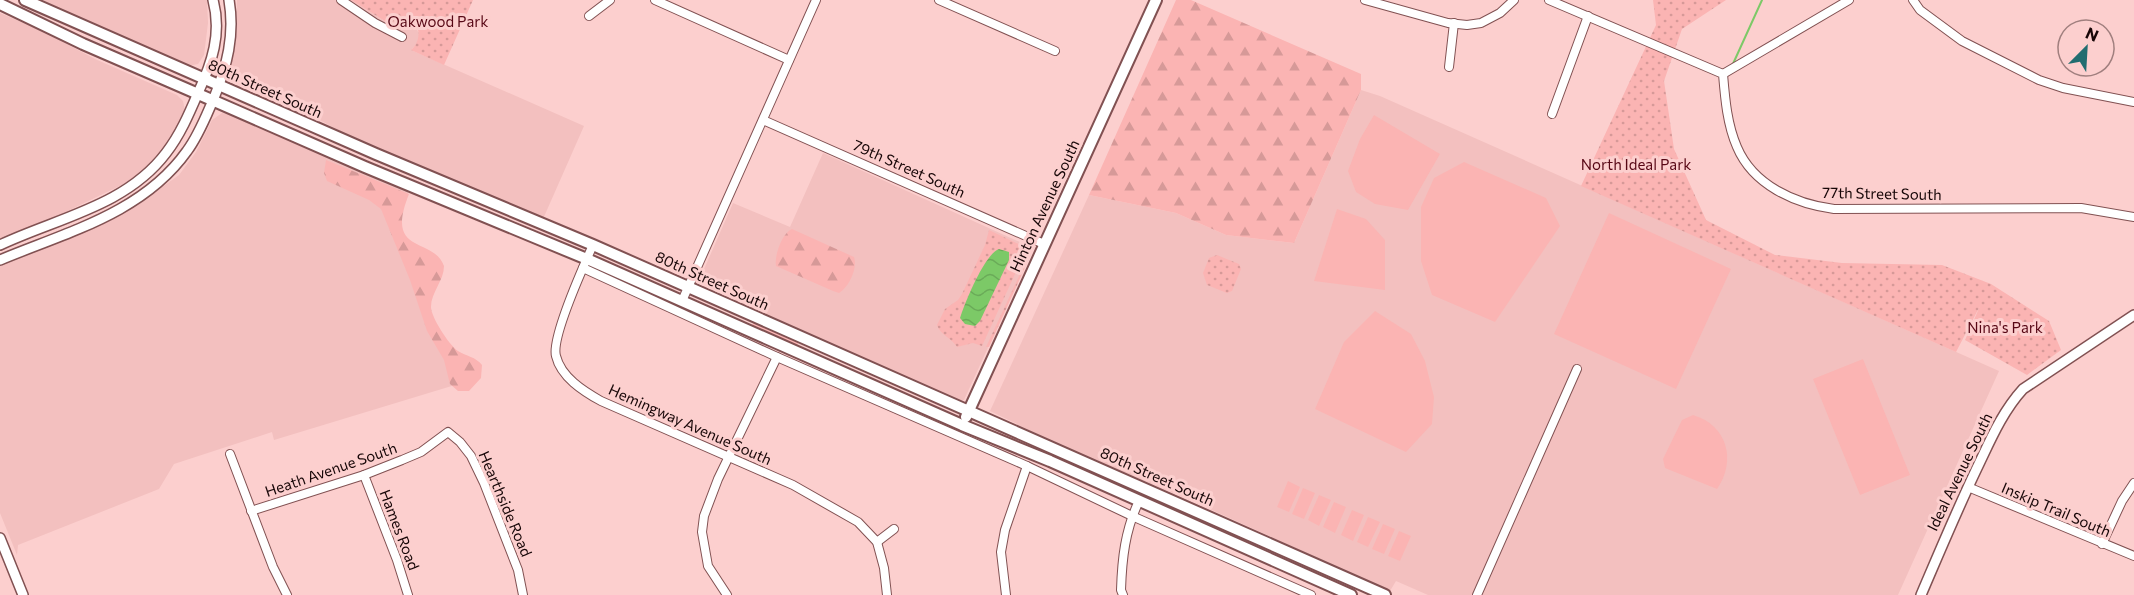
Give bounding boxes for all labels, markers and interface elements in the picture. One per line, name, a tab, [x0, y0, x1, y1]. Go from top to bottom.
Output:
park label: Oakwood Park	[388, 12, 488, 30]
north arrow	[2056, 18, 2116, 78]
text: N	[2083, 23, 2102, 45]
street label: 80th Street South	[206, 55, 325, 121]
street label: 79th Street South	[851, 135, 968, 201]
street label: Hinton Avenue South	[1006, 137, 1083, 275]
park label: North Ideal Park	[1581, 155, 1691, 173]
street label: 77th Street South	[1822, 183, 1942, 203]
street label: 80th Street South	[653, 247, 772, 313]
park label: Nina's Park	[1967, 318, 2043, 336]
street label: Hemingway Avenue South	[606, 380, 775, 468]
street label: Ideal Avenue South	[1923, 410, 1995, 534]
street label: Heath Avenue South	[262, 438, 399, 500]
street label: 80th Street South	[1098, 443, 1217, 509]
street label: Hearthside Road	[476, 448, 536, 559]
street label: Inskip Trail South	[1999, 478, 2114, 540]
street label: Hames Road	[376, 487, 424, 572]

